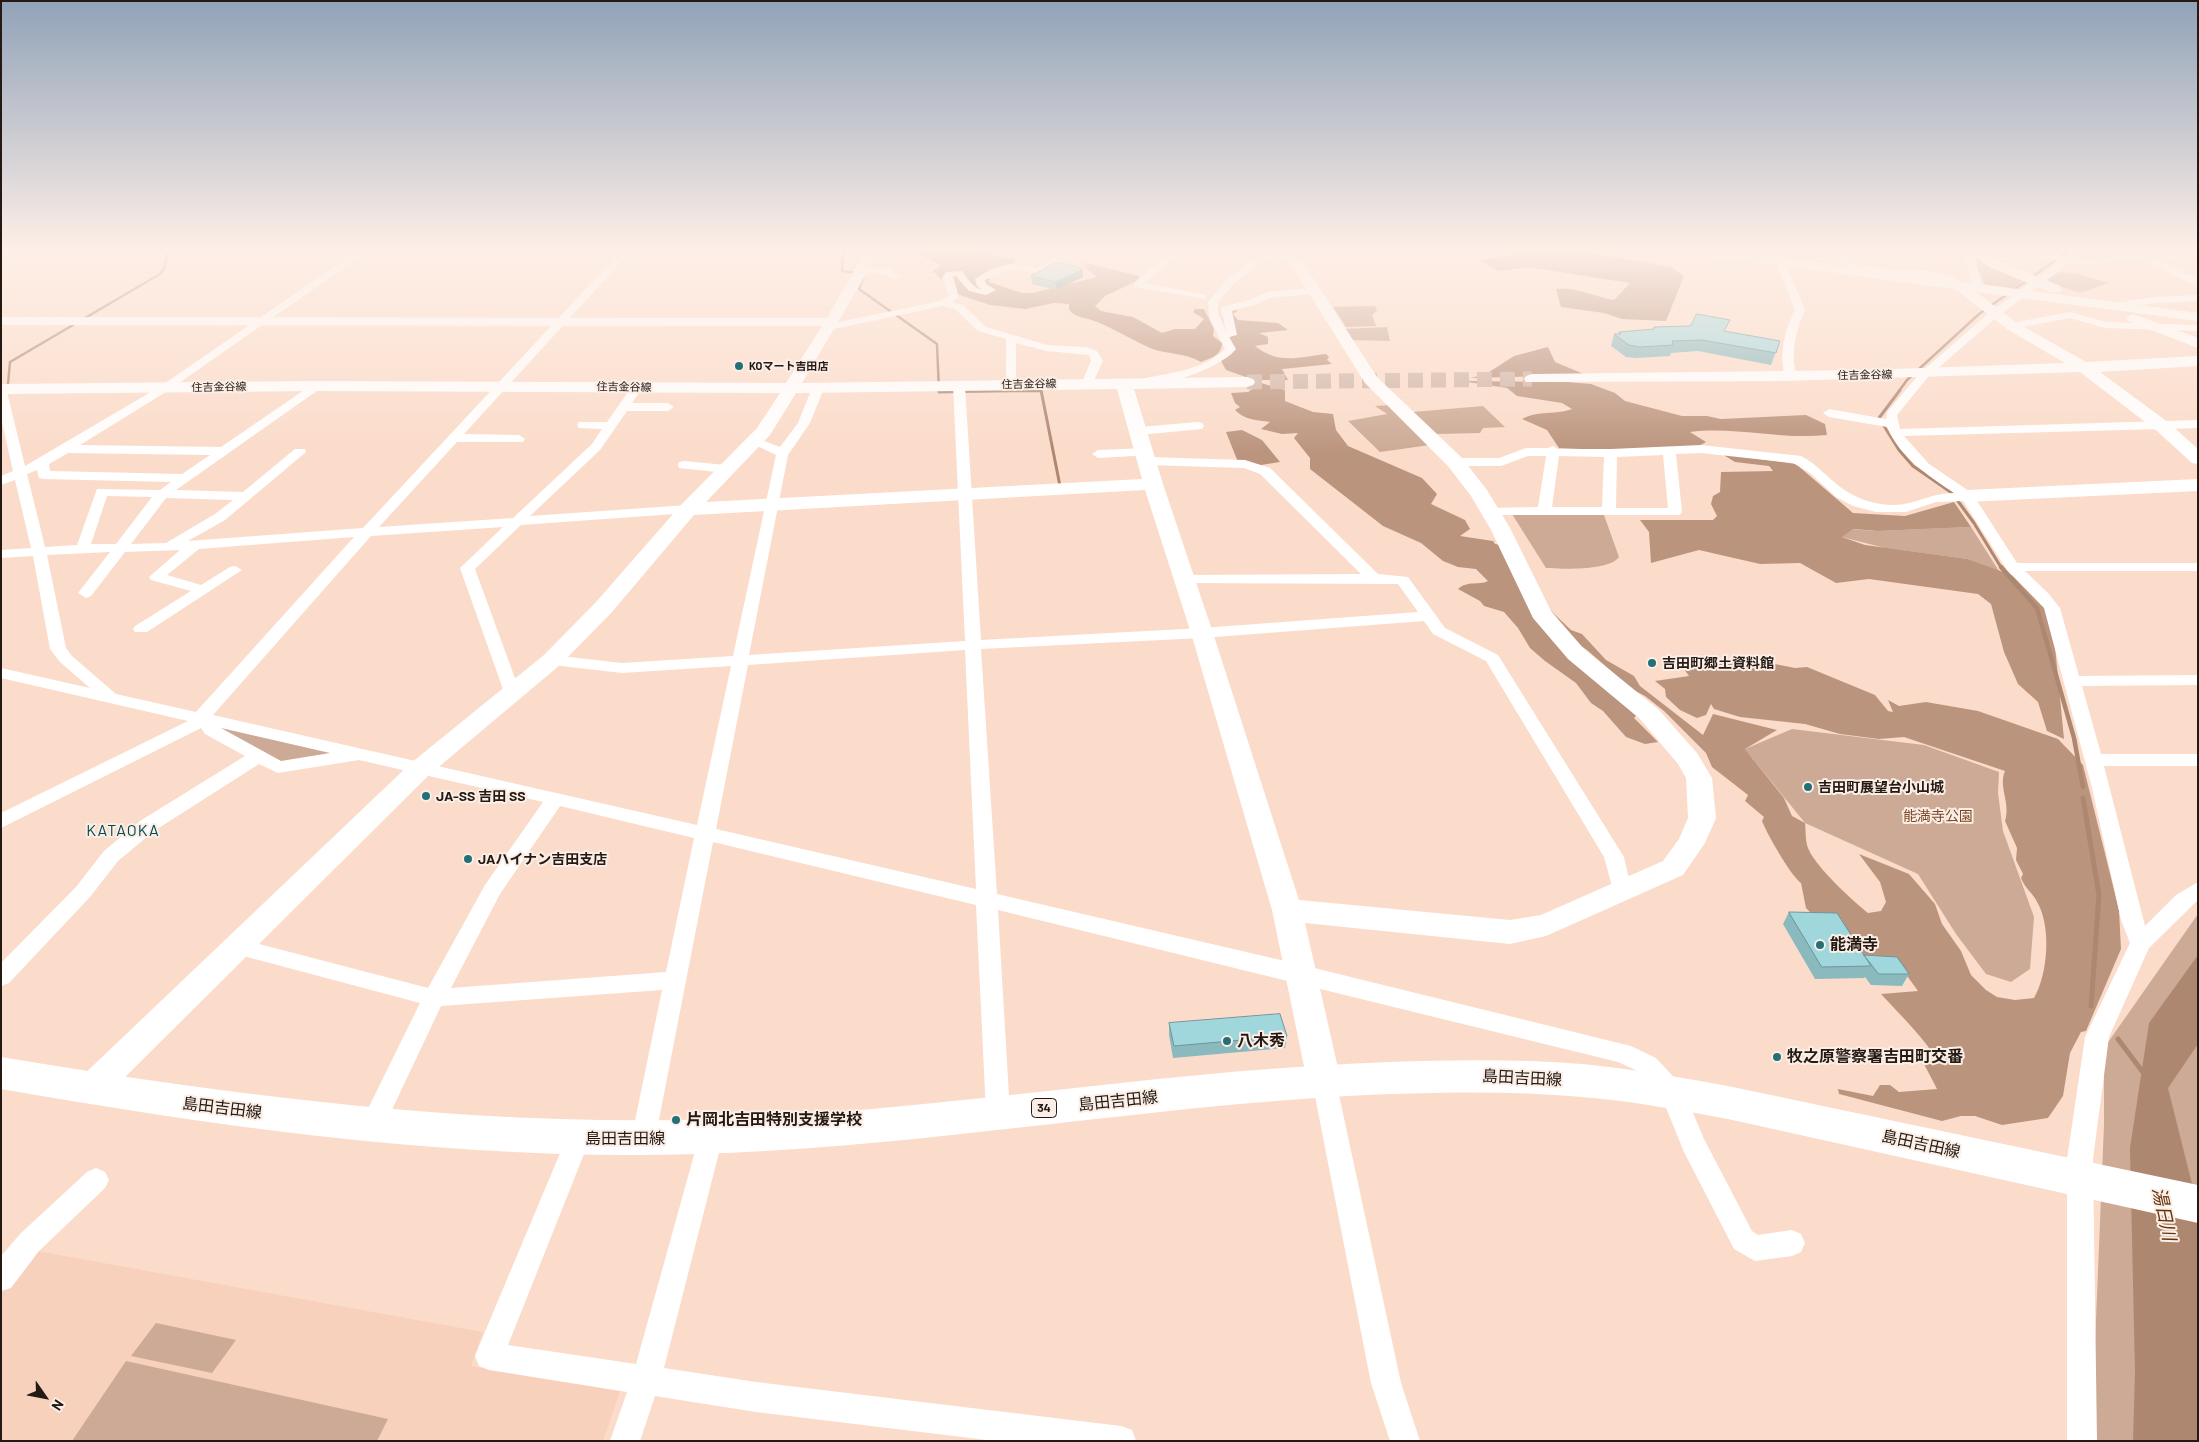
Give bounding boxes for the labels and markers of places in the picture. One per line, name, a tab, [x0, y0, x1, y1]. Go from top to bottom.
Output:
place label: KOマート吉田店	[749, 359, 828, 373]
marker: KOマート吉田店	[733, 360, 745, 372]
place label: 吉田町郷土資料館	[1662, 655, 1774, 671]
marker: 吉田町郷土資料館	[1646, 657, 1658, 669]
place label: 吉田町展望台小山城	[1818, 779, 1944, 795]
marker: 吉田町展望台小山城	[1802, 781, 1814, 793]
place label: JA-SS 吉田 SS	[436, 788, 526, 804]
marker: JA-SS 吉田 SS	[420, 790, 432, 802]
place label: JAハイナン吉田支店	[478, 851, 607, 867]
marker: JAハイナン吉田支店	[462, 853, 474, 865]
place label: 能満寺	[1830, 935, 1878, 955]
marker: 能満寺	[1814, 939, 1826, 951]
place label: 八木秀	[1237, 1031, 1285, 1051]
marker: 八木秀	[1221, 1035, 1233, 1047]
place label: 牧之原警察署吉田町交番	[1787, 1047, 1963, 1067]
marker: 牧之原警察署吉田町交番	[1771, 1051, 1783, 1063]
place label: 片岡北吉田特別支援学校	[686, 1110, 862, 1130]
marker: 片岡北吉田特別支援学校	[670, 1114, 682, 1126]

